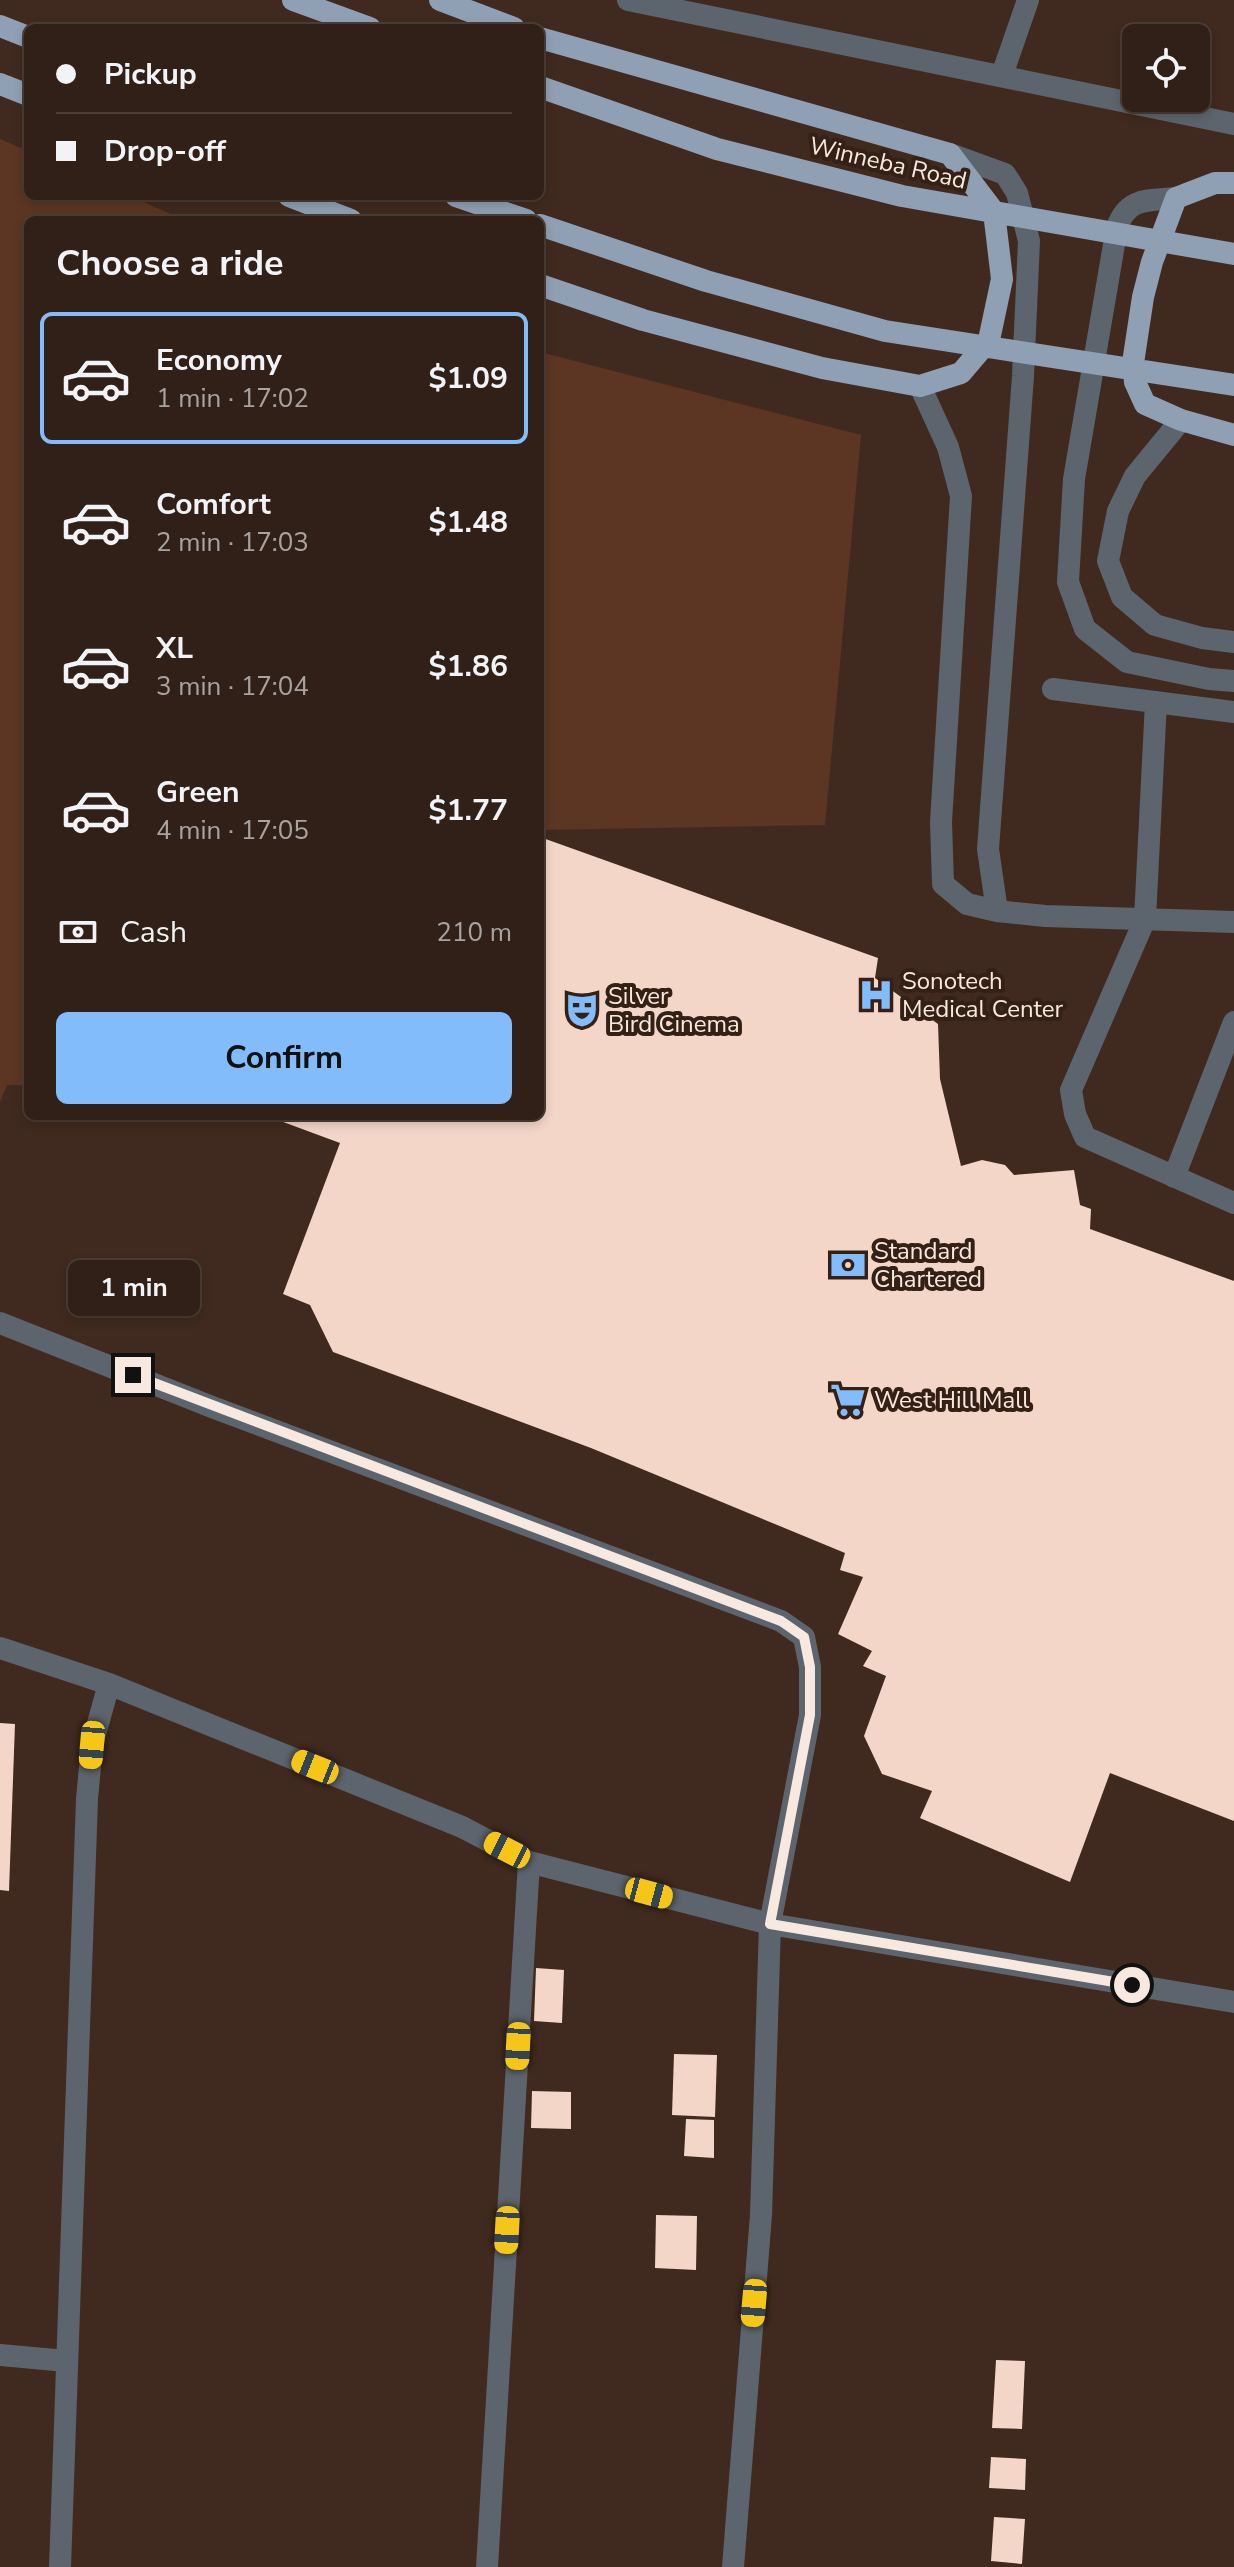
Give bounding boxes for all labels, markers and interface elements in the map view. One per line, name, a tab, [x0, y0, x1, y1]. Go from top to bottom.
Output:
map controls	[1122, 24, 1210, 112]
button: locate	[1122, 24, 1210, 112]
text: Pickup	[104, 54, 197, 95]
street label: Winneba Road	[806, 129, 970, 197]
text: Drop-off	[104, 131, 226, 172]
text: Choose a ride	[56, 239, 284, 288]
text: Economy	[156, 340, 282, 381]
icon: car	[60, 342, 132, 414]
text: $1.09	[429, 358, 508, 399]
text: 1 min · 17:02	[156, 381, 309, 416]
text: Comfort	[156, 484, 271, 525]
icon: car	[60, 486, 132, 558]
text: $1.48	[429, 502, 508, 543]
text: 2 min · 17:03	[156, 525, 309, 560]
text: XL	[156, 628, 193, 669]
icon: car	[60, 630, 132, 702]
text: $1.86	[429, 646, 508, 687]
text: 3 min · 17:04	[156, 669, 309, 704]
text: Green	[156, 772, 240, 813]
icon: car	[60, 774, 132, 846]
text: $1.77	[429, 790, 508, 831]
text: 4 min · 17:05	[156, 813, 309, 848]
icon: cash	[56, 910, 100, 954]
text: Cash	[120, 912, 187, 953]
text: 210 m	[436, 915, 512, 950]
place label: Sonotech Medical Center	[902, 965, 1064, 1025]
hospital icon: Sonotech Medical Center	[857, 976, 895, 1014]
place label: Silver Bird Cinema	[608, 980, 740, 1040]
theatre icon: Silver Bird Cinema	[563, 991, 601, 1029]
button: Confirm	[56, 1012, 512, 1104]
place label: Standard Chartered	[874, 1235, 982, 1295]
bank icon: Standard Chartered	[829, 1246, 867, 1284]
callout: 1 min	[67, 1259, 199, 1315]
text: 1 min	[100, 1270, 168, 1305]
route end	[115, 1357, 151, 1393]
supermarket icon: West Hill Mall	[829, 1381, 867, 1419]
place label: West Hill Mall	[874, 1384, 1029, 1416]
car	[78, 1720, 106, 1770]
car	[288, 1747, 342, 1787]
car	[480, 1828, 534, 1872]
car	[623, 1875, 675, 1911]
route start	[1114, 1967, 1150, 2003]
car	[505, 2021, 531, 2071]
car	[494, 2205, 520, 2255]
car	[740, 2278, 768, 2328]

